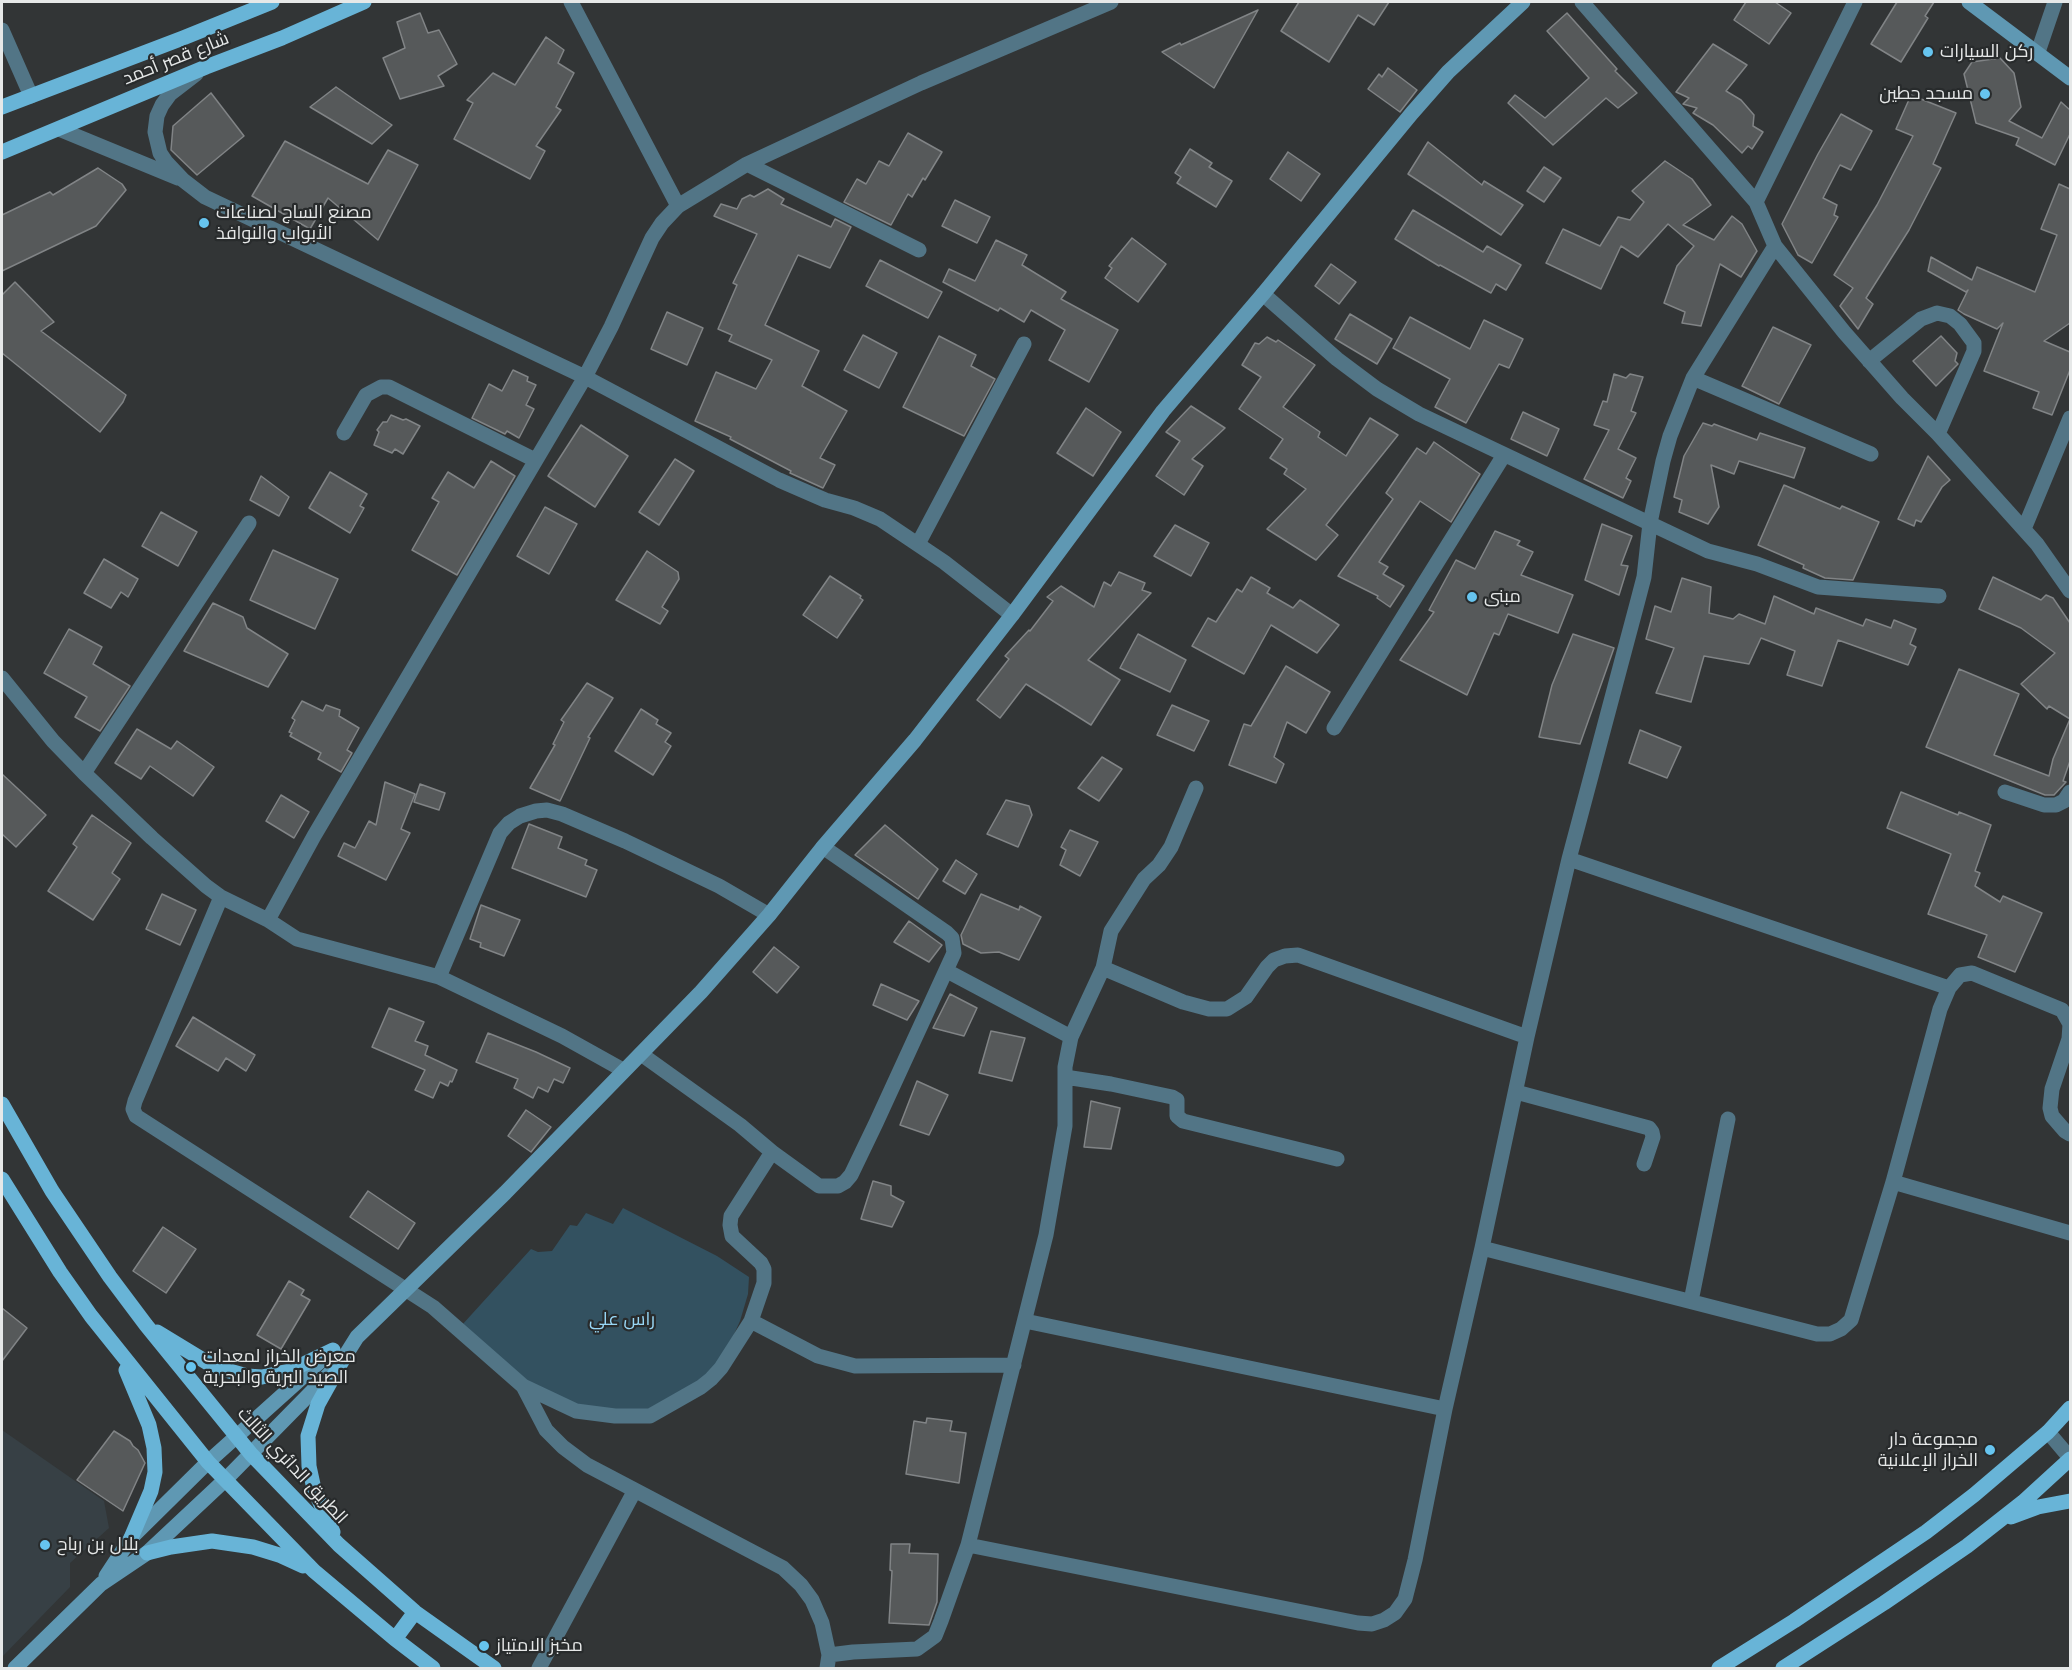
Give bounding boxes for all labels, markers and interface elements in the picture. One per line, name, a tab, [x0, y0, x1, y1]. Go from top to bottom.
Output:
street label: شارع قصر أحمد	[120, 28, 232, 90]
place label: ركن السيارات	[1940, 41, 2033, 63]
marker: ركن السيارات	[1921, 45, 1935, 59]
place label: مسجد حطين	[1879, 83, 1973, 105]
marker: مسجد حطين	[1978, 87, 1992, 101]
place label: مصنع الساج لصناعات الأبواب والنوافذ	[216, 202, 372, 244]
marker: مصنع الساج لصناعات الأبواب والنوافذ	[197, 216, 211, 230]
place label: مبنى	[1484, 586, 1521, 608]
marker: مبنى	[1465, 590, 1479, 604]
park label: راس علي	[589, 1309, 655, 1331]
place label: معرض الخراز لمعدات الصيد البرية والبحرية	[203, 1346, 356, 1388]
marker: معرض الخراز لمعدات الصيد البرية والبحرية	[184, 1360, 198, 1374]
street label: الطريق الدائري الثالث	[232, 1403, 352, 1529]
place label: مجموعة دار الخراز اﻹعلانية	[1878, 1429, 1978, 1472]
marker: مجموعة دار الخراز اﻹعلانية	[1983, 1443, 1997, 1457]
place label: بلال بن رباح	[57, 1534, 139, 1556]
marker: بلال بن رباح	[38, 1538, 52, 1552]
place label: مخبز اﻻمتياز	[496, 1635, 583, 1657]
marker: مخبز اﻻمتياز	[477, 1639, 491, 1653]

